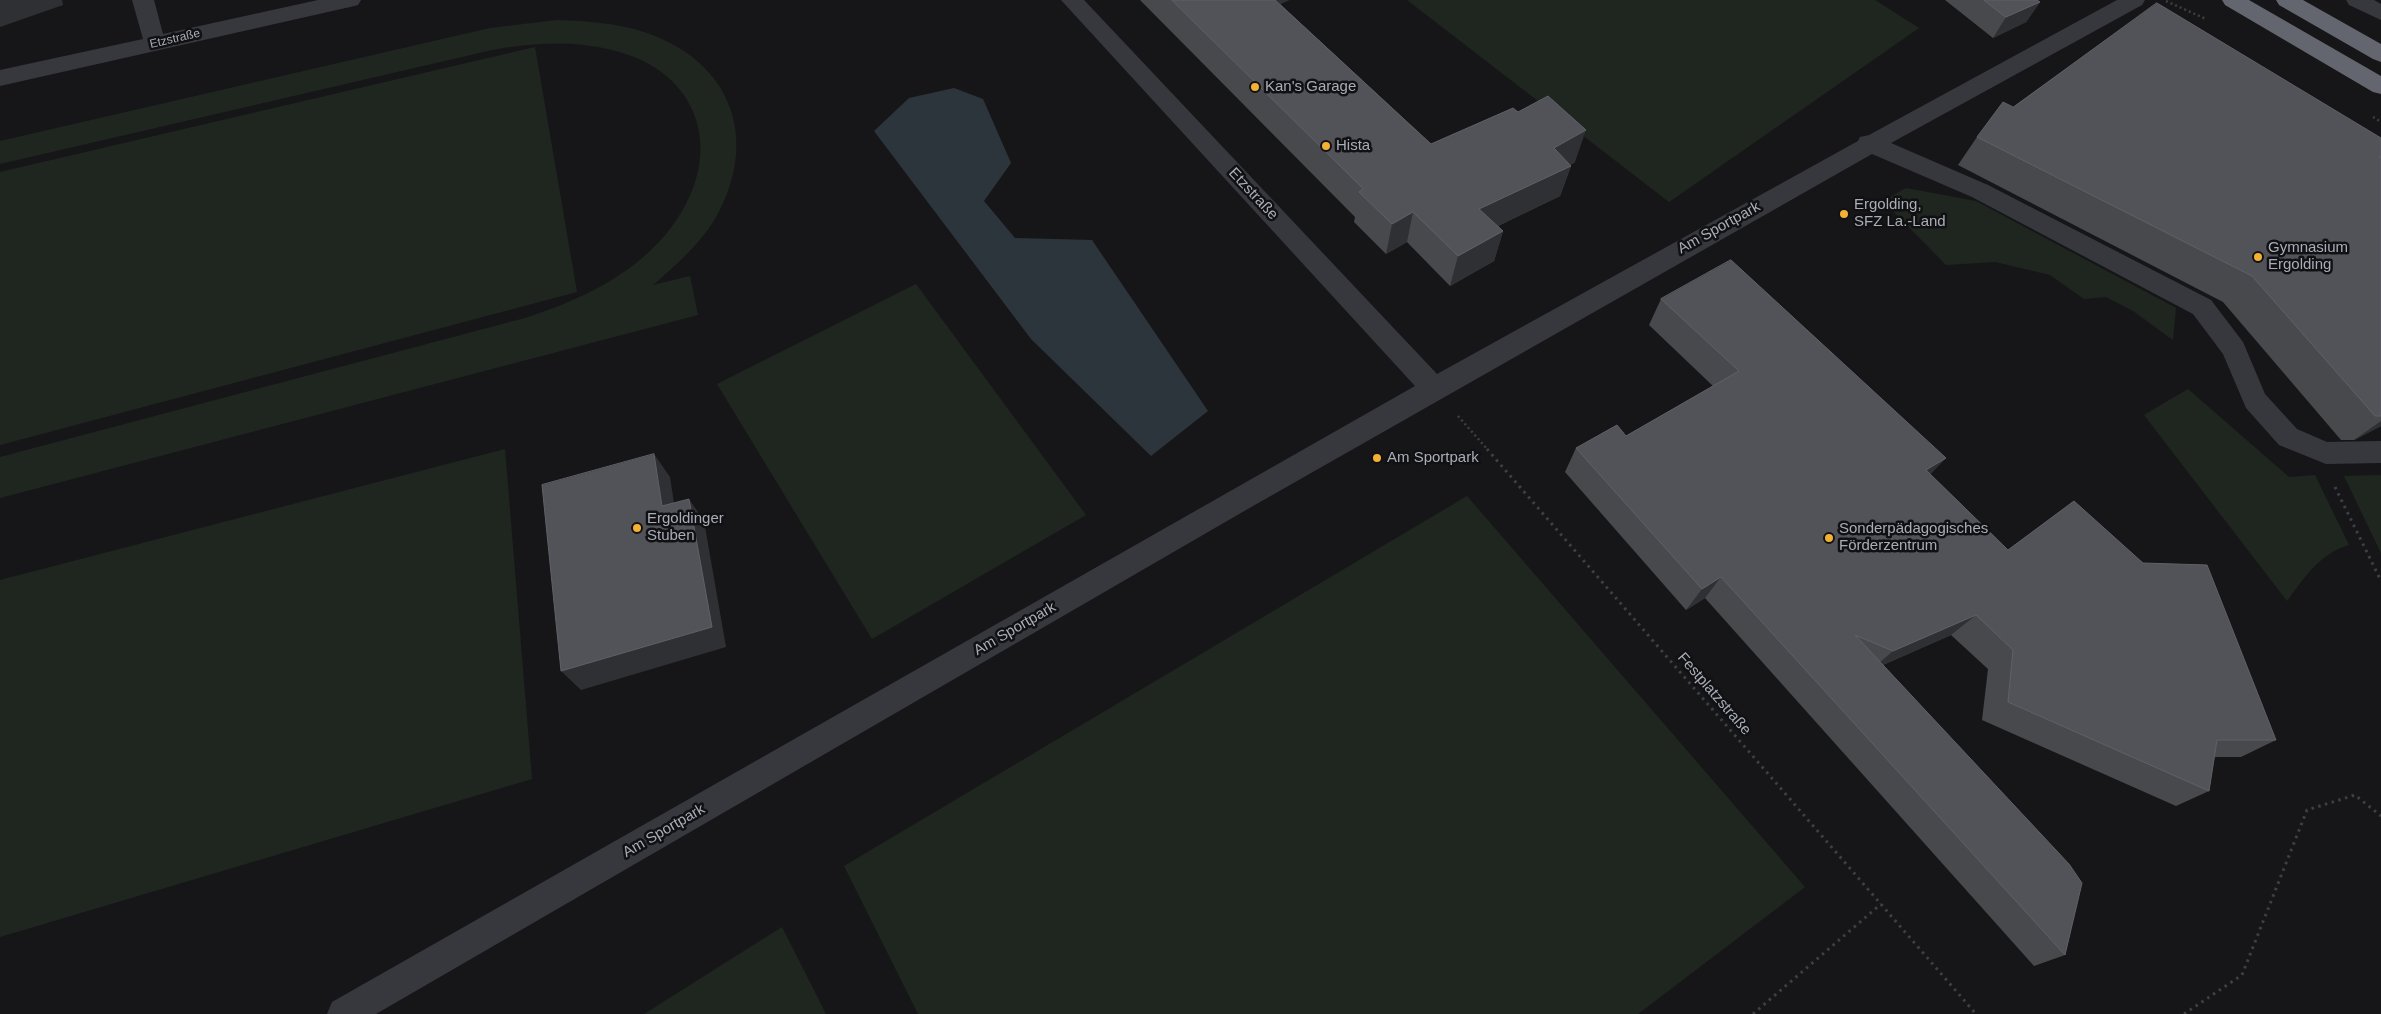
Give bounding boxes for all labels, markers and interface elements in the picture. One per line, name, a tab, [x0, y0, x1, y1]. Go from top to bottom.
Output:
street label: Etzstraße	[148, 26, 202, 52]
place label: Kan's Garage	[1265, 78, 1356, 96]
marker: Kan's Garage	[1249, 81, 1261, 93]
place label: Hista	[1336, 137, 1370, 155]
marker: Hista	[1320, 140, 1332, 152]
street label: Etzstraße	[1225, 164, 1281, 224]
place label: Ergolding, SFZ La.-Land	[1854, 196, 1946, 231]
street label: Am Sportpark	[1675, 198, 1763, 258]
marker: Ergolding, SFZ La.-Land	[1838, 208, 1850, 220]
place label: Gymnasium Ergolding	[2268, 239, 2348, 274]
marker: Gymnasium Ergolding	[2252, 251, 2264, 263]
place label: Am Sportpark	[1387, 449, 1479, 467]
marker: Am Sportpark	[1371, 452, 1383, 464]
place label: Ergoldinger Stuben	[647, 510, 724, 545]
place label: Sonderpädagogisches Förderzentrum	[1839, 520, 1988, 555]
marker: Ergoldinger Stuben	[631, 522, 643, 534]
marker: Sonderpädagogisches Förderzentrum	[1823, 532, 1835, 544]
street label: Am Sportpark	[971, 598, 1059, 660]
street label: Festplatzstraße	[1673, 649, 1755, 739]
street label: Am Sportpark	[620, 800, 708, 862]

